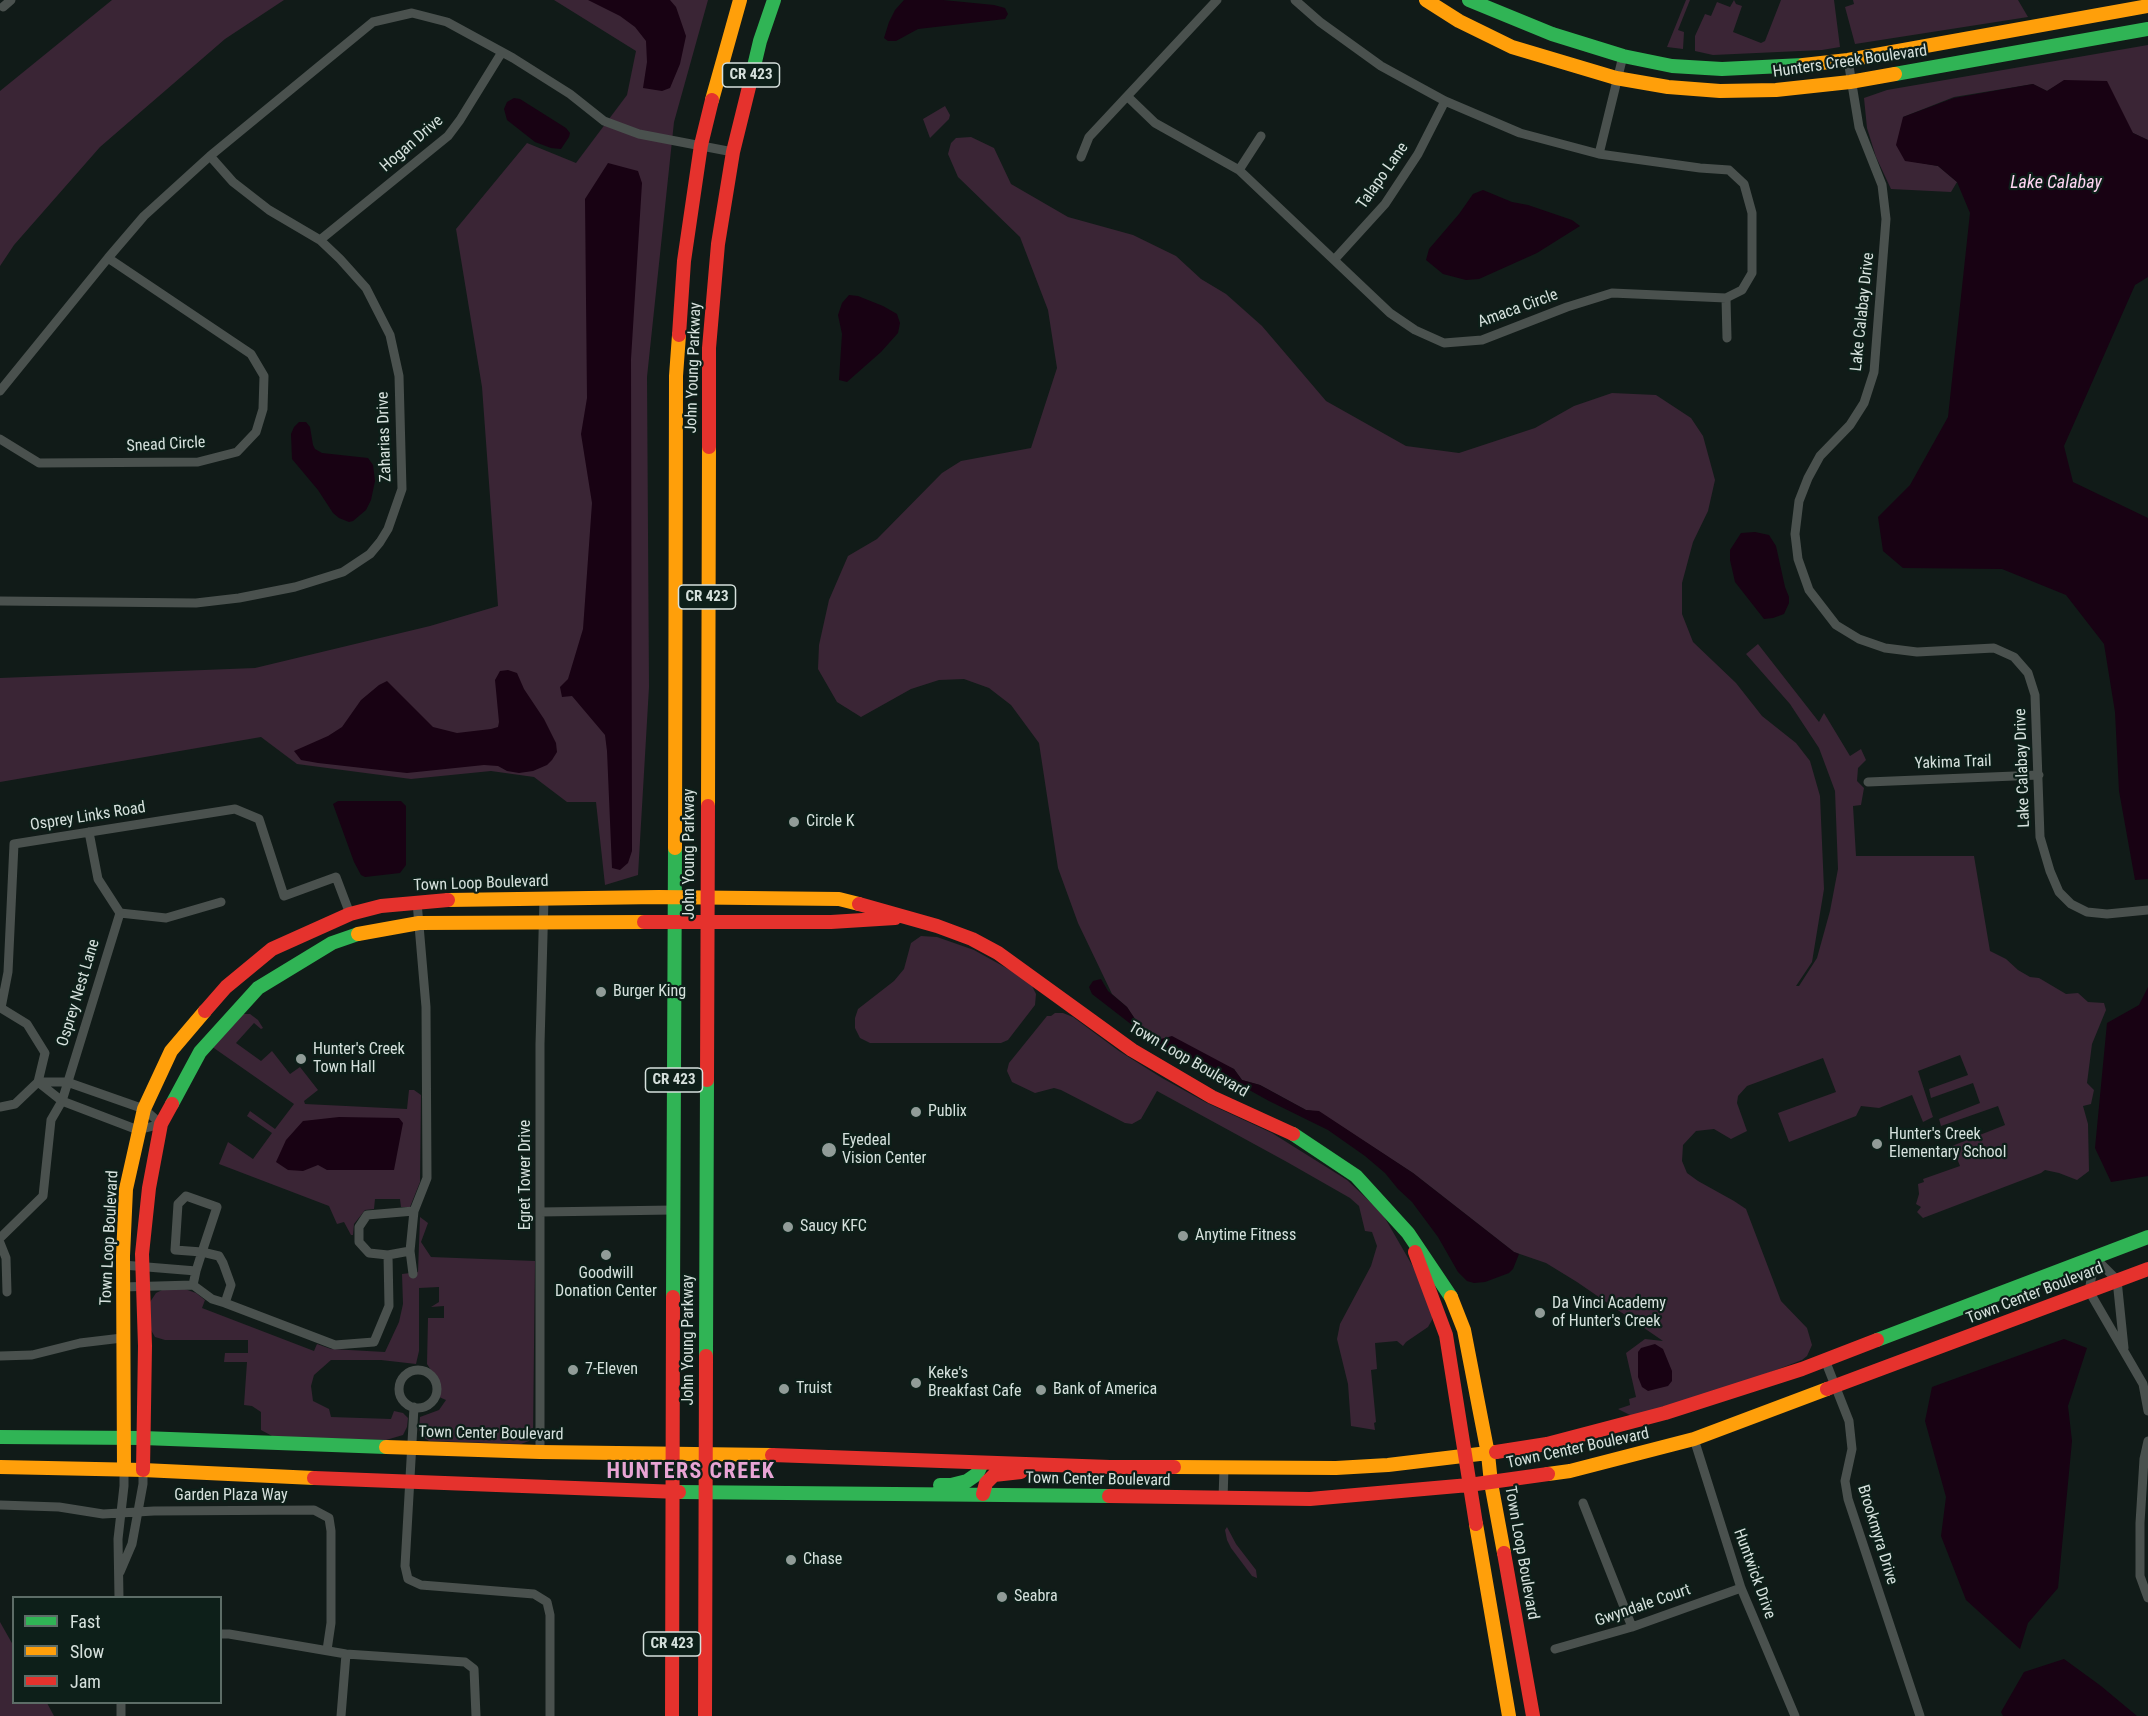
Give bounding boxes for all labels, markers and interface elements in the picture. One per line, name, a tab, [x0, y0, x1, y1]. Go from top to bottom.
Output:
street label: Hunters Creek Boulevard	[1772, 42, 1928, 82]
road number: CR 423	[722, 63, 780, 87]
street label: Hogan Drive	[377, 112, 447, 176]
street label: Talapo Lane	[1353, 139, 1413, 213]
water label: Lake Calabay	[2010, 172, 2102, 194]
street label: Lake Calabay Drive	[1847, 252, 1879, 372]
street label: Amaca Circle	[1475, 286, 1561, 332]
street label: John Young Parkway	[682, 302, 706, 434]
street label: Zaharias Drive	[374, 391, 396, 483]
street label: Snead Circle	[126, 433, 206, 457]
road number: CR 423	[678, 585, 736, 609]
street label: Lake Calabay Drive	[2011, 708, 2035, 828]
street label: Yakima Trail	[1914, 752, 1992, 774]
street label: John Young Parkway	[680, 788, 700, 920]
street label: Osprey Links Road	[29, 798, 147, 836]
place label: Circle K	[806, 812, 854, 832]
marker: Circle K	[787, 815, 801, 829]
street label: Town Loop Boulevard	[413, 872, 549, 896]
street label: Osprey Nest Lane	[54, 937, 104, 1049]
place label: Burger King	[613, 982, 686, 1002]
marker: Burger King	[594, 985, 608, 999]
street label: Town Loop Boulevard	[1125, 1018, 1251, 1102]
place label: Hunter's Creek Town Hall	[313, 1040, 405, 1078]
marker: Hunter's Creek Town Hall	[294, 1052, 308, 1066]
road number: CR 423	[646, 1068, 702, 1092]
place label: Publix	[928, 1102, 967, 1122]
marker: Publix	[909, 1105, 923, 1119]
street label: Egret Tower Drive	[516, 1120, 536, 1230]
place label: Hunter's Creek Elementary School	[1889, 1125, 2006, 1163]
place label: Eyedeal Vision Center	[842, 1131, 926, 1169]
marker: Hunter's Creek Elementary School	[1870, 1137, 1884, 1151]
marker: Eyedeal Vision Center	[820, 1141, 838, 1159]
street label: Town Loop Boulevard	[97, 1170, 123, 1306]
place label: Saucy KFC	[800, 1217, 867, 1237]
marker: Saucy KFC	[781, 1220, 795, 1234]
place label: Anytime Fitness	[1195, 1226, 1296, 1246]
marker: Anytime Fitness	[1176, 1229, 1190, 1243]
marker: Goodwill Donation Center	[599, 1248, 613, 1262]
street label: Town Center Boulevard	[1964, 1259, 2106, 1329]
place label: Goodwill Donation Center	[555, 1264, 657, 1302]
street label: John Young Parkway	[679, 1274, 699, 1406]
place label: Da Vinci Academy of Hunter's Creek	[1552, 1294, 1666, 1332]
marker: Da Vinci Academy of Hunter's Creek	[1533, 1306, 1547, 1320]
place label: 7-Eleven	[585, 1360, 638, 1380]
marker: 7-Eleven	[566, 1363, 580, 1377]
place label: Keke's Breakfast Cafe	[928, 1364, 1021, 1402]
marker: Keke's Breakfast Cafe	[909, 1376, 923, 1390]
place label: Truist	[796, 1379, 832, 1399]
place label: Bank of America	[1053, 1380, 1157, 1400]
marker: Truist	[777, 1382, 791, 1396]
marker: Bank of America	[1034, 1383, 1048, 1397]
street label: Town Center Boulevard	[418, 1423, 564, 1445]
street label: Town Center Boulevard	[1505, 1425, 1651, 1473]
district label: HUNTERS CREEK	[606, 1459, 776, 1485]
street label: Town Center Boulevard	[1025, 1469, 1171, 1491]
street label: Brookmyra Drive	[1853, 1483, 1901, 1587]
street label: Town Loop Boulevard	[1500, 1485, 1542, 1621]
street label: Garden Plaza Way	[174, 1486, 288, 1506]
street label: Huntwick Drive	[1729, 1526, 1779, 1622]
place label: Chase	[803, 1550, 842, 1570]
marker: Chase	[784, 1553, 798, 1567]
street label: Gwyndale Court	[1593, 1581, 1693, 1631]
place label: Seabra	[1014, 1587, 1058, 1607]
marker: Seabra	[995, 1590, 1009, 1604]
legend	[12, 1596, 222, 1704]
text: Fast	[70, 1611, 101, 1632]
road number: CR 423	[644, 1632, 700, 1656]
text: Slow	[70, 1641, 104, 1662]
text: Jam	[70, 1671, 101, 1692]

